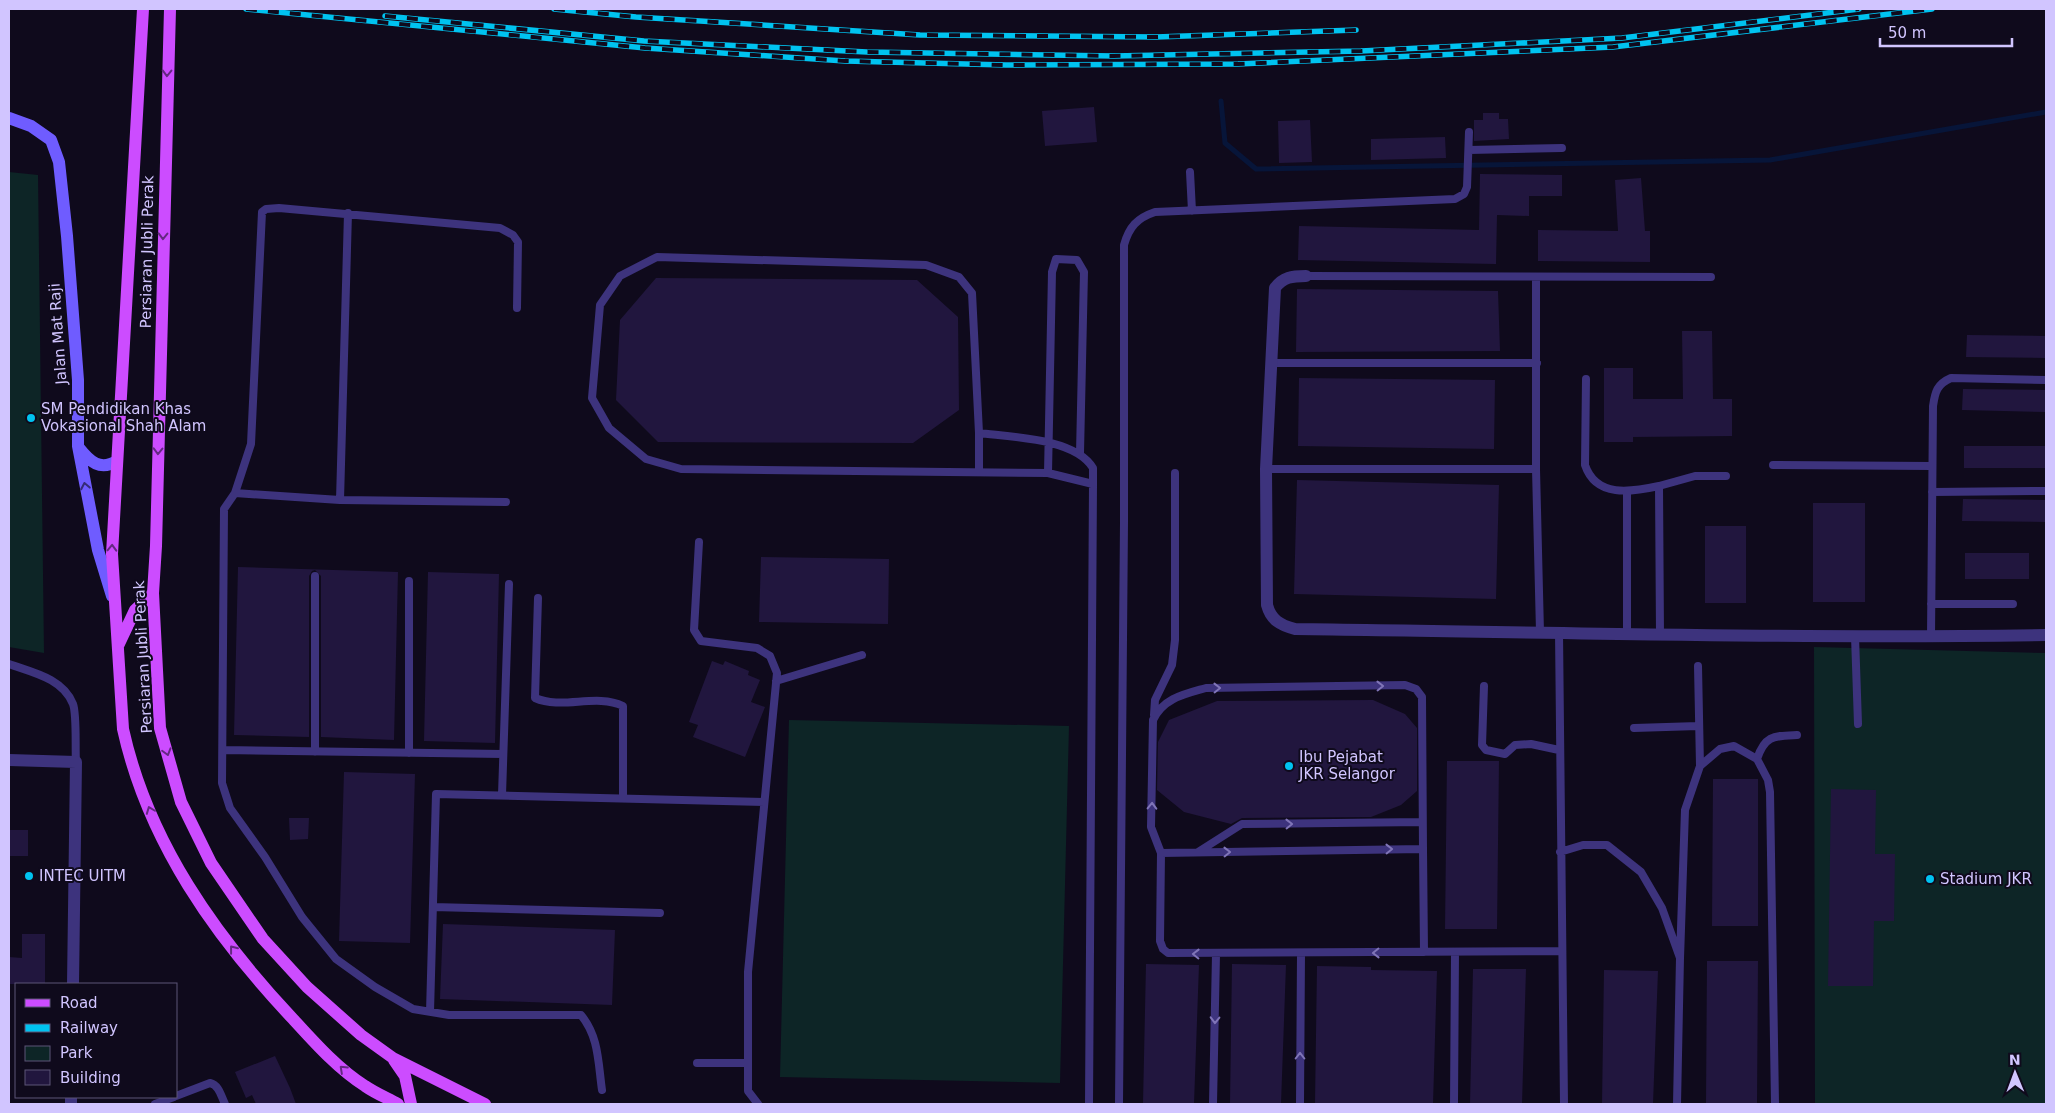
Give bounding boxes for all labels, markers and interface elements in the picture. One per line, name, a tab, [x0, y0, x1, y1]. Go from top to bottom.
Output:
scale bar	[1880, 15, 2012, 47]
text: 50 m	[1888, 24, 1926, 42]
one-way arrow	[162, 70, 172, 77]
street label: Persiaran Jubli Perak	[137, 175, 157, 329]
one-way arrow	[158, 232, 169, 240]
street label: Jalan Mat Raji	[45, 283, 71, 386]
place label: SM Pendidikan Khas Vokasional Shah Alam	[41, 400, 206, 435]
marker: SM Pendidikan Khas Vokasional Shah Alam	[25, 412, 37, 424]
one-way arrow	[153, 447, 164, 455]
one-way arrow	[80, 482, 90, 491]
one-way arrow	[107, 543, 118, 551]
street label: Persiaran Jubli Perak	[130, 580, 156, 734]
one-way arrow	[1376, 681, 1384, 691]
one-way arrow	[1214, 683, 1222, 693]
one-way arrow	[161, 747, 172, 756]
place label: Ibu Pejabat JKR Selangor	[1298, 748, 1396, 783]
marker: Ibu Pejabat JKR Selangor	[1283, 760, 1295, 772]
one-way arrow	[1146, 802, 1157, 810]
one-way arrow	[146, 807, 156, 815]
one-way arrow	[1285, 818, 1293, 829]
one-way arrow	[1386, 844, 1394, 855]
one-way arrow	[1224, 847, 1231, 857]
place label: INTEC UITM	[39, 867, 126, 885]
marker: INTEC UITM	[23, 870, 35, 882]
place label: Stadium JKR	[1940, 870, 2032, 888]
marker: Stadium JKR	[1924, 873, 1936, 885]
one-way arrow	[230, 946, 238, 955]
one-way arrow	[1191, 948, 1199, 959]
one-way arrow	[1371, 948, 1379, 958]
legend	[15, 983, 178, 1098]
text: Road	[60, 994, 98, 1012]
one-way arrow	[1210, 1016, 1220, 1024]
text: Railway	[60, 1019, 118, 1037]
text: Park	[60, 1044, 93, 1062]
north arrow	[1990, 1048, 2040, 1098]
one-way arrow	[1295, 1051, 1305, 1059]
text: N	[2009, 1052, 2021, 1068]
one-way arrow	[339, 1066, 348, 1075]
text: Building	[60, 1069, 121, 1087]

